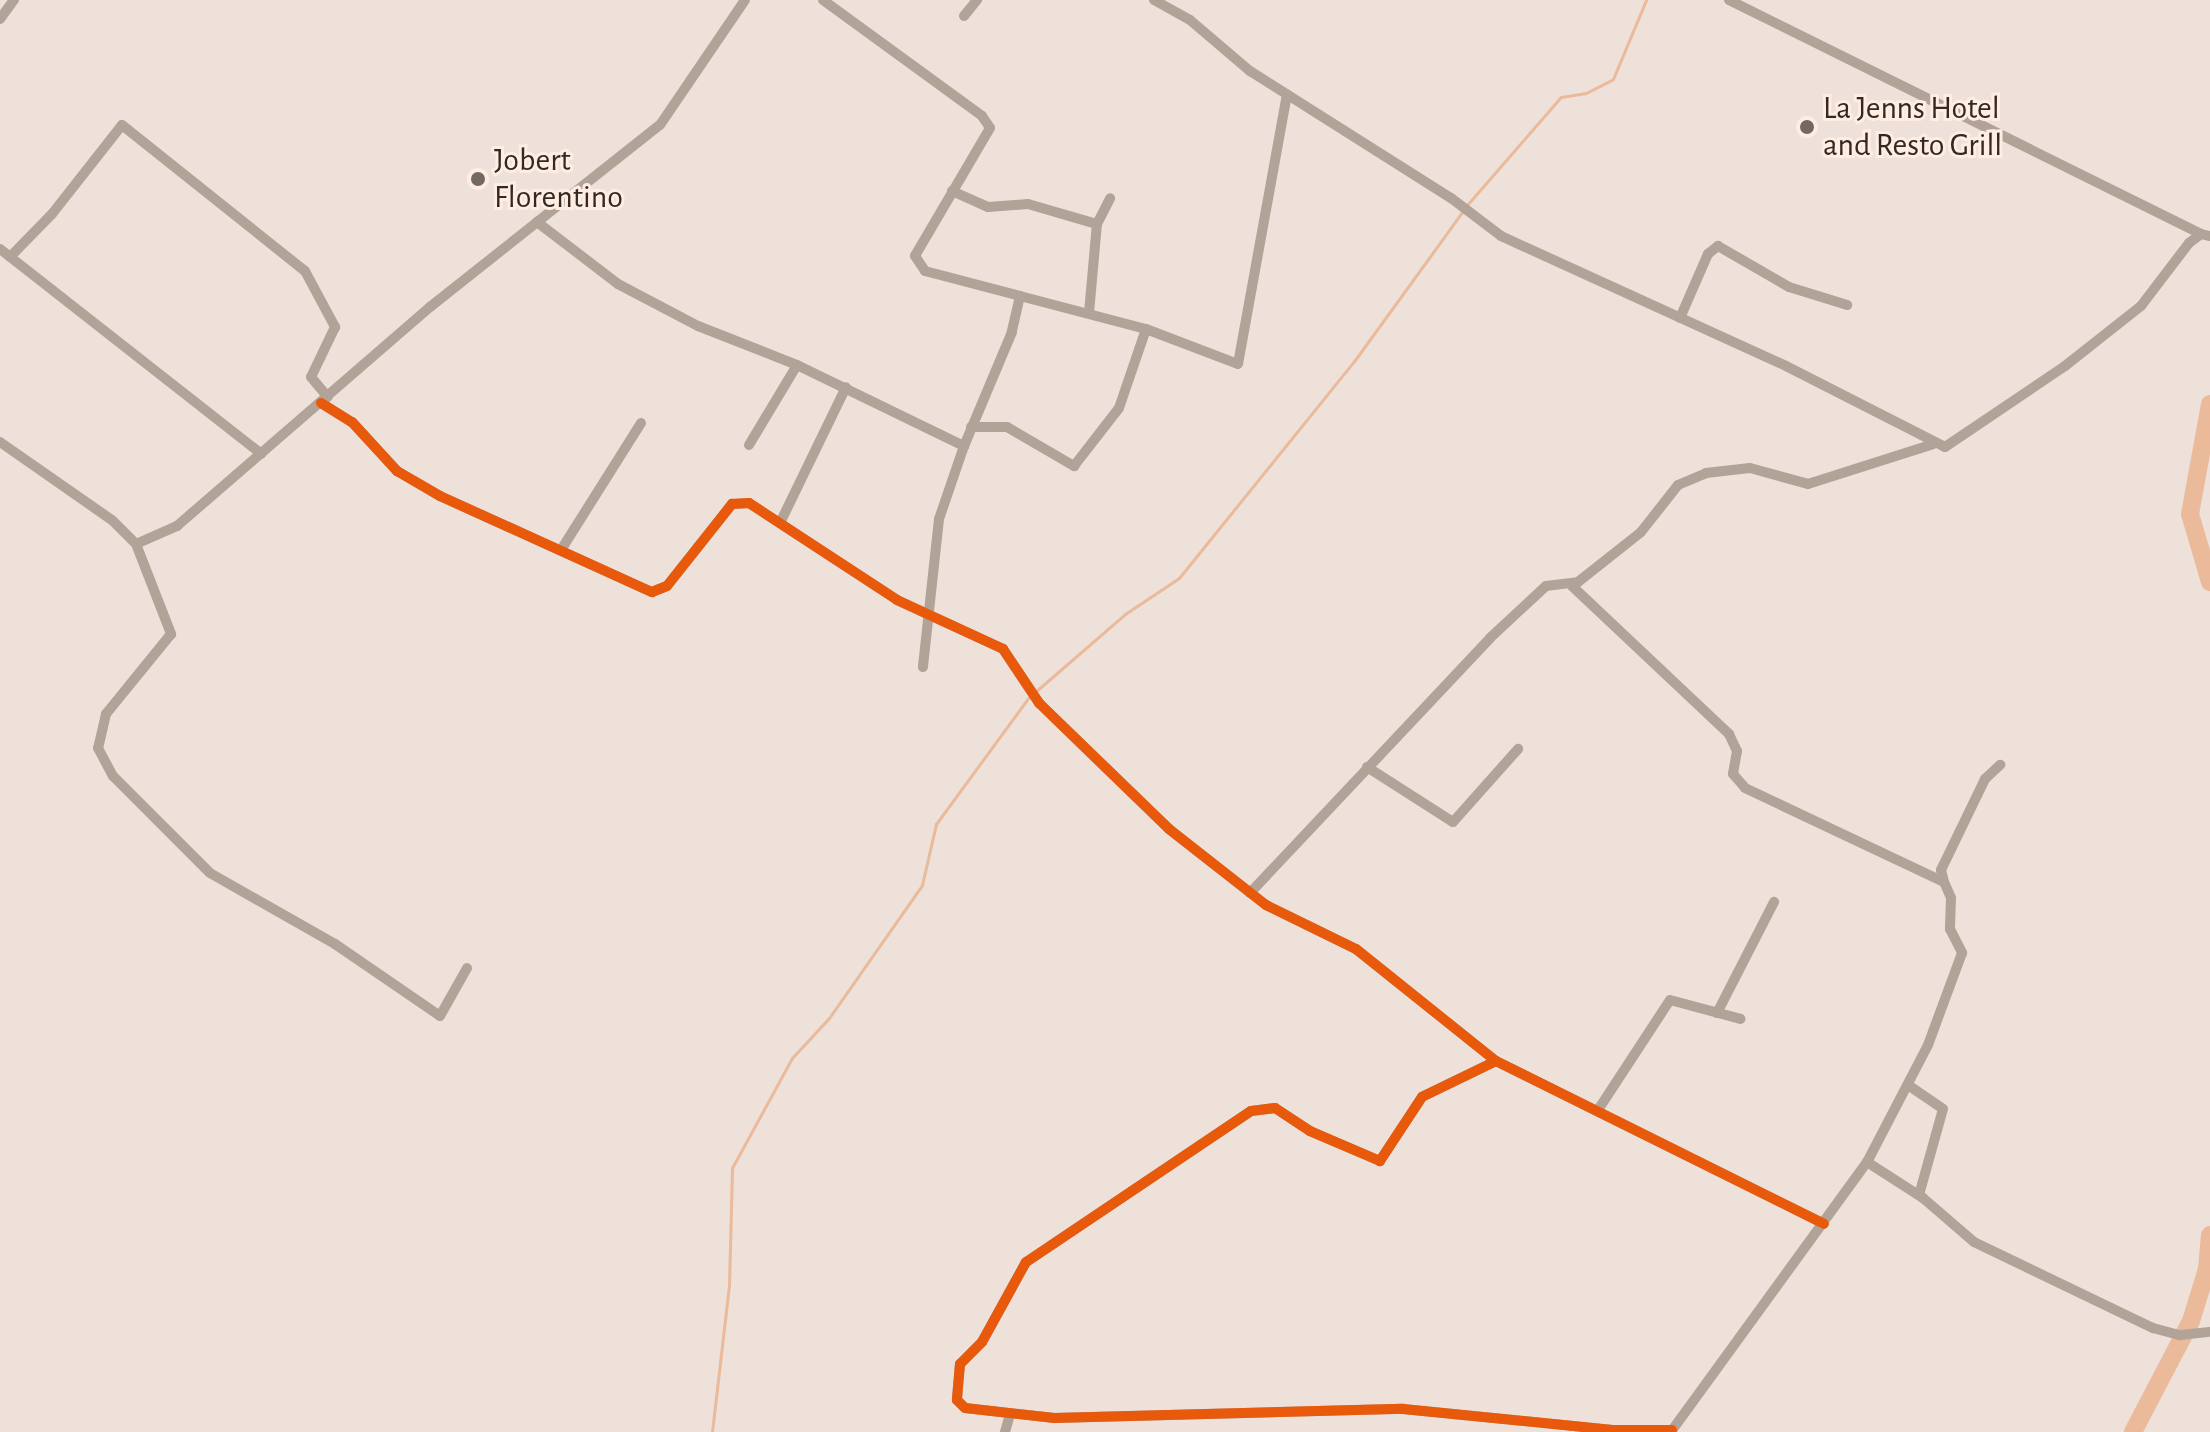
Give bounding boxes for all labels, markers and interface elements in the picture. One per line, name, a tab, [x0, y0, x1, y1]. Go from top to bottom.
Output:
place label: La Jenns Hotel and Resto Grill	[1823, 90, 2002, 165]
marker: La Jenns Hotel and Resto Grill	[1798, 118, 1816, 136]
place label: Jobert Florentino	[494, 142, 623, 217]
marker: Jobert Florentino	[469, 170, 487, 188]

